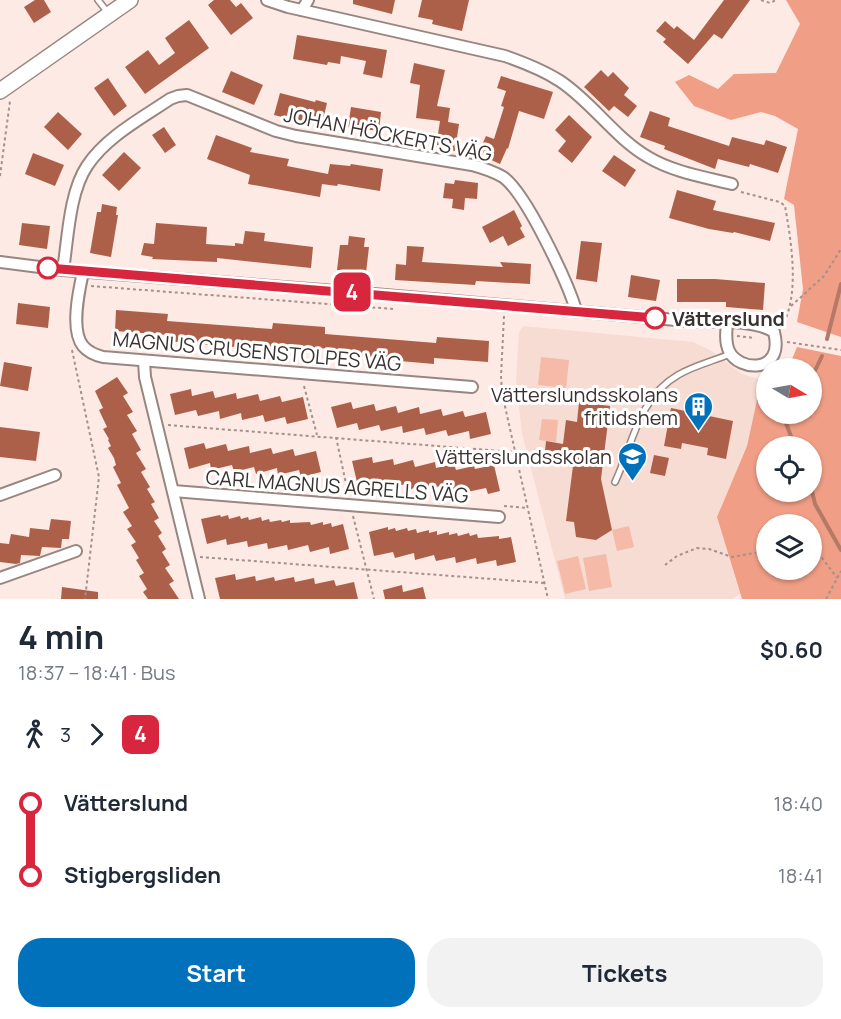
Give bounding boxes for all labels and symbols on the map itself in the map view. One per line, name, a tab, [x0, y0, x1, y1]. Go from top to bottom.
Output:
street label: JOHAN HÖCKERTS VÄG	[282, 101, 494, 167]
unlabelled marker	[37, 257, 59, 279]
line badge: 4	[332, 272, 372, 312]
place label: Vätterslund	[672, 305, 785, 332]
marker: Vätterslund	[644, 307, 666, 329]
street label: MAGNUS CRUSENSTOLPES VÄG	[112, 325, 402, 377]
north arrow	[756, 358, 822, 424]
place label: Vätterslundsskolans fritidshem	[491, 381, 678, 431]
building icon: Vätterslundsskolans fritidshem	[683, 390, 715, 432]
school or university icon: Vätterslundsskolan	[617, 440, 649, 482]
place label: Vätterslundsskolan	[435, 443, 612, 470]
street label: CARL MAGNUS AGRELLS VÄG	[205, 463, 469, 509]

